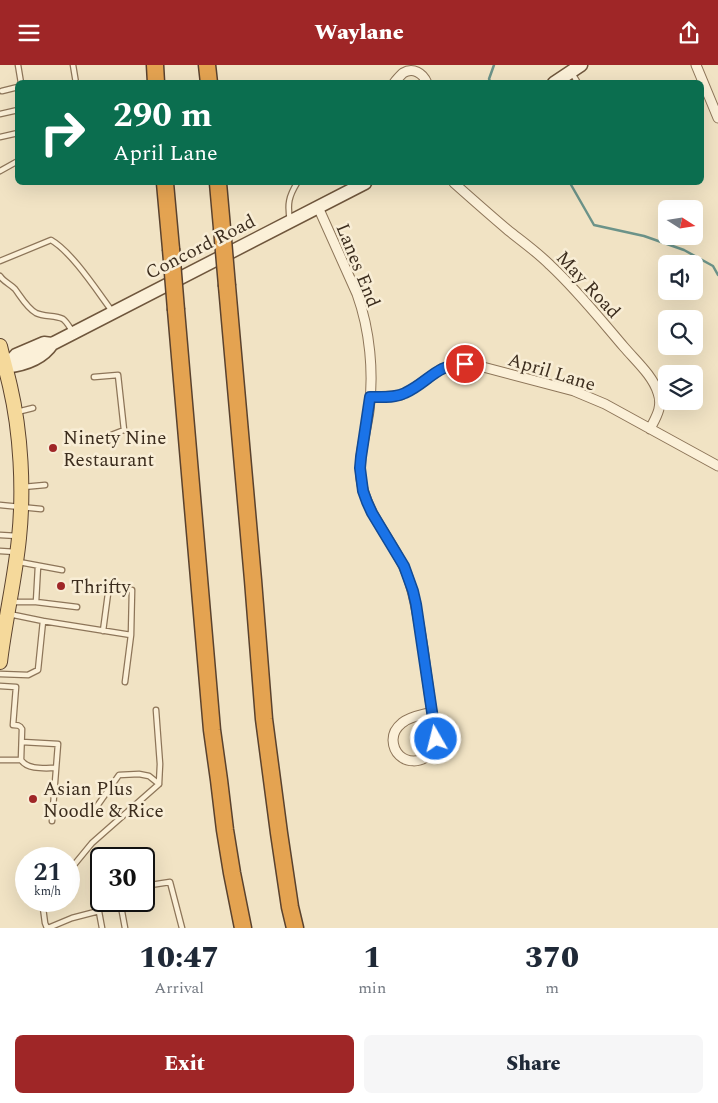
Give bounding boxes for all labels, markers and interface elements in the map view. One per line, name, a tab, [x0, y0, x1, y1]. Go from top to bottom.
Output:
text: Waylane	[314, 16, 404, 49]
icon: menu	[15, 19, 43, 47]
icon: share	[675, 19, 703, 47]
text: 290 m	[113, 89, 212, 142]
icon: right	[30, 100, 95, 165]
text: April Lane	[113, 137, 218, 170]
north arrow	[658, 200, 702, 245]
map controls	[658, 200, 703, 410]
street label: Concord Road	[141, 207, 261, 288]
street label: Lanes End	[328, 219, 388, 312]
street label: May Road	[549, 244, 627, 326]
button: sound	[658, 255, 703, 300]
button: search	[658, 310, 703, 355]
pin	[444, 343, 486, 385]
street label: April Lane	[504, 345, 599, 400]
icon: arrive	[451, 350, 479, 378]
button: layers	[658, 365, 703, 410]
place label: Ninety Nine Restaurant	[63, 424, 166, 475]
marker: Ninety Nine Restaurant	[47, 442, 59, 454]
place label: Thrifty	[71, 573, 132, 602]
marker: Thrifty	[55, 580, 67, 592]
position arrow	[409, 712, 461, 764]
place label: Asian Plus Noodle & Rice	[43, 775, 164, 826]
marker: Asian Plus Noodle & Rice	[27, 793, 39, 805]
speed limit sign: 30	[90, 847, 155, 912]
text: 21	[33, 854, 62, 892]
text: km/h	[34, 882, 61, 901]
text: 10:47	[139, 935, 219, 981]
text: 1	[363, 935, 381, 981]
text: 370	[525, 935, 579, 981]
text: Arrival	[154, 976, 204, 1000]
text: min	[358, 976, 386, 1000]
text: m	[545, 976, 559, 1000]
button: Exit	[15, 1035, 354, 1093]
button: Share	[364, 1035, 703, 1093]

